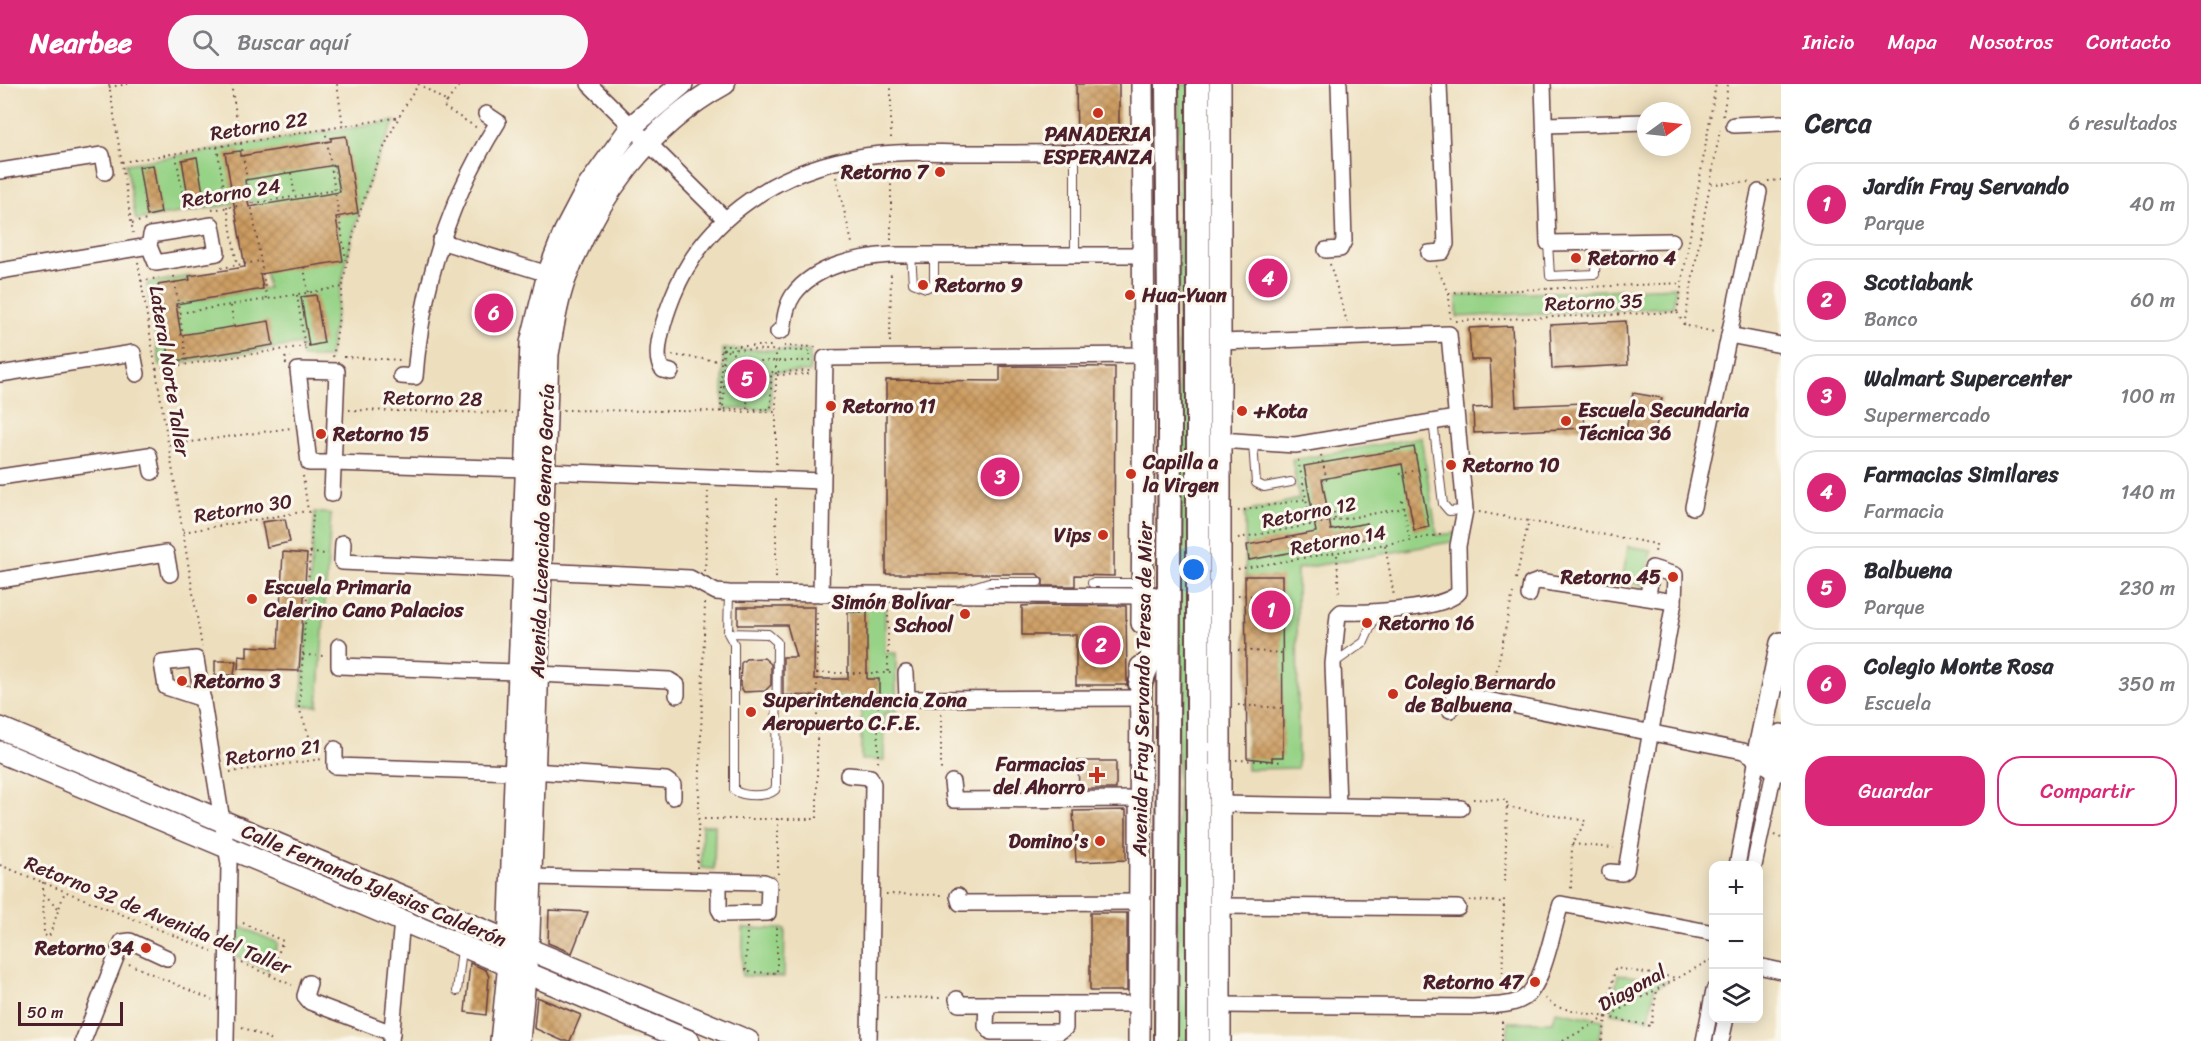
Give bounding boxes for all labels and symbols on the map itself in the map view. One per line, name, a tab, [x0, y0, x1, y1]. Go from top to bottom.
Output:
street label: Retorno 22	[208, 101, 311, 151]
north arrow	[1637, 102, 1691, 156]
marker: PANADERIA ESPERANZA	[1091, 106, 1105, 120]
place label: PANADERIA ESPERANZA	[1043, 117, 1153, 175]
place label: Retorno 7	[840, 155, 930, 190]
marker: Retorno 7	[933, 165, 947, 179]
street label: Retorno 24	[179, 168, 283, 219]
place label: Retorno 4	[1587, 241, 1676, 276]
marker: Retorno 4	[1569, 251, 1583, 265]
pin: 4	[1248, 256, 1288, 300]
place label: Retorno 9	[934, 268, 1023, 303]
marker: Retorno 9	[916, 278, 930, 292]
place label: Hua-Yuan	[1141, 278, 1227, 313]
street label: Lateral Norte Taller	[139, 283, 201, 461]
street label: Retorno 35	[1544, 283, 1644, 322]
marker: Hua-Yuan	[1123, 288, 1137, 302]
pin: 6	[474, 290, 514, 336]
pin: 5	[728, 356, 766, 402]
street label: Retorno 28	[383, 380, 483, 417]
street label: Avenida Licenciado Genaro García	[520, 383, 565, 680]
place label: Retorno 11	[842, 389, 936, 424]
place label: Escuela Secundaria Técnica 36	[1578, 393, 1750, 451]
place label: +Kota	[1253, 394, 1308, 429]
marker: Retorno 11	[824, 399, 838, 413]
marker: +Kota	[1235, 404, 1249, 418]
marker: Escuela Secundaria Técnica 36	[1559, 414, 1573, 428]
place label: Retorno 15	[332, 417, 429, 452]
marker: Retorno 15	[314, 427, 328, 441]
place label: Capilla a la Virgen	[1142, 445, 1219, 503]
place label: Retorno 10	[1462, 448, 1560, 483]
pin: 3	[980, 454, 1020, 500]
marker: Retorno 10	[1444, 458, 1458, 472]
marker: Capilla a la Virgen	[1124, 467, 1138, 481]
street label: Retorno 30	[191, 483, 295, 534]
street label: Retorno 12	[1259, 486, 1360, 539]
street label: Retorno 14	[1288, 515, 1389, 566]
place label: Vips	[1054, 518, 1092, 553]
street label: Avenida Fray Servando Teresa de Mier	[1122, 520, 1163, 858]
marker: Vips	[1096, 528, 1110, 542]
your location	[1179, 555, 1208, 584]
place label: Retorno 45	[1560, 560, 1661, 595]
place label: Escuela Primaria Celerino Cano Palacios	[263, 570, 464, 628]
marker: Retorno 45	[1666, 570, 1680, 584]
place label: Simón Bolívar School	[831, 585, 955, 643]
pin: 1	[1252, 588, 1290, 632]
marker: Escuela Primaria Celerino Cano Palacios	[245, 592, 259, 606]
place label: Retorno 16	[1378, 606, 1474, 641]
marker: Simón Bolívar School	[958, 607, 972, 621]
marker: Retorno 16	[1360, 616, 1374, 630]
pin: 2	[1082, 622, 1120, 668]
place label: Retorno 3	[193, 664, 280, 699]
place label: Colegio Bernardo de Balbuena	[1404, 665, 1556, 723]
marker: Retorno 3	[175, 674, 189, 688]
place label: Superintendencia Zona Aeropuerto C.F.E.	[762, 683, 968, 741]
marker: Colegio Bernardo de Balbuena	[1386, 687, 1400, 701]
marker: Superintendencia Zona Aeropuerto C.F.E.	[744, 705, 758, 719]
street label: Retorno 21	[223, 729, 323, 776]
place label: Farmacias del Ahorro	[993, 747, 1086, 805]
marker: Farmacias del Ahorro	[1090, 768, 1104, 782]
street label: Calle Fernando Iglesias Calderón	[236, 814, 512, 957]
place label: Domino's	[1009, 824, 1089, 859]
marker: Domino's	[1093, 834, 1107, 848]
street label: Retorno 32 de Avenida del Taller	[19, 846, 297, 985]
place label: Retorno 34	[34, 931, 134, 966]
marker: Retorno 34	[139, 941, 153, 955]
street label: Diagonal	[1591, 955, 1673, 1022]
place label: Retorno 47	[1423, 965, 1525, 1000]
marker: Retorno 47	[1528, 975, 1542, 989]
scale bar	[18, 999, 123, 1026]

